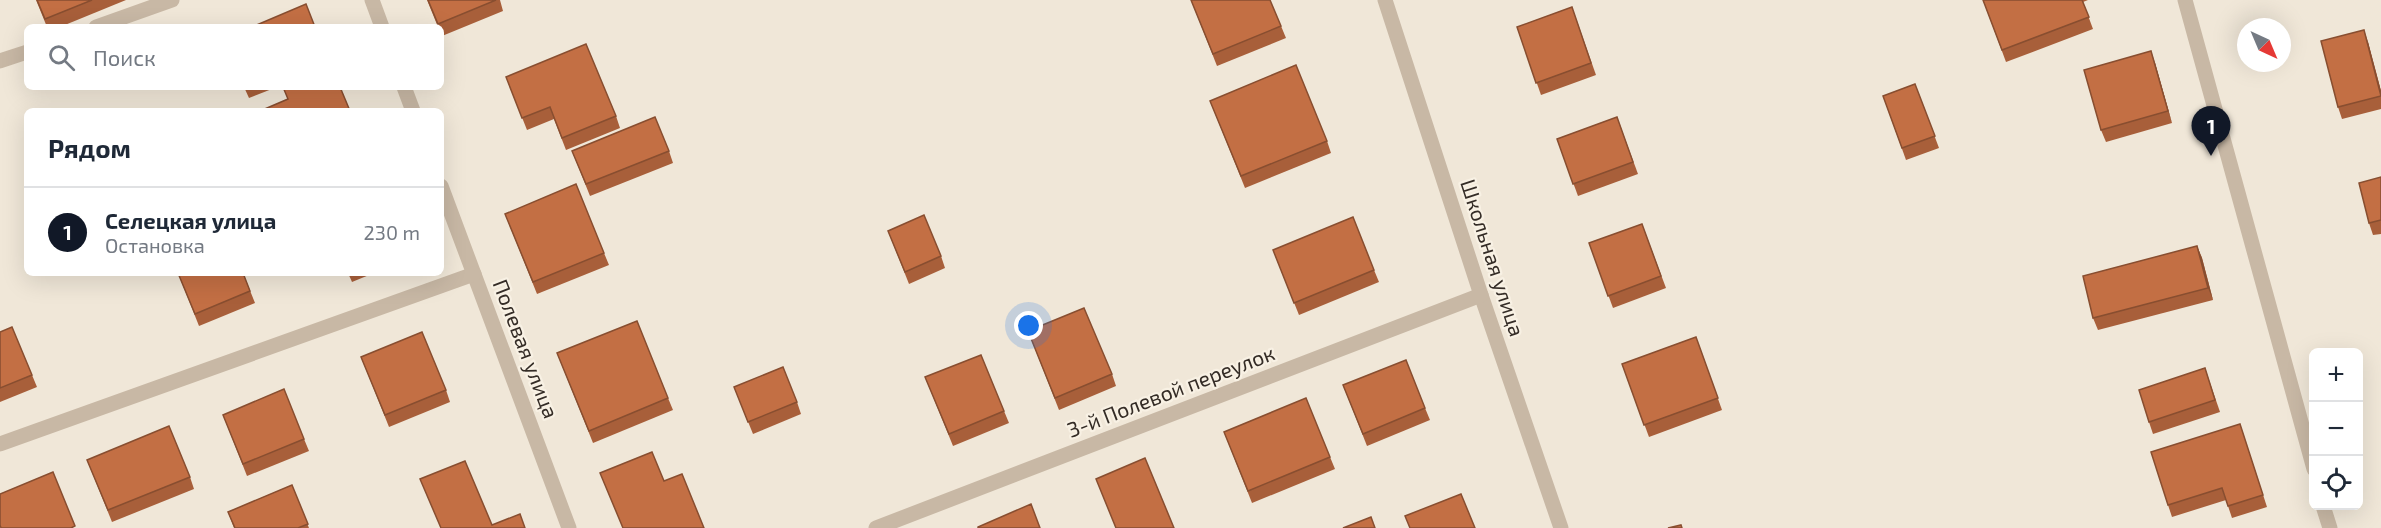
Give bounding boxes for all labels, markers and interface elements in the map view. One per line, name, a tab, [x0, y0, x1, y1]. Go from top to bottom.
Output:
north arrow	[2237, 18, 2291, 72]
search box	[24, 24, 444, 90]
icon: search	[45, 41, 78, 74]
text: Поиск	[93, 44, 156, 70]
pin: 1	[2192, 106, 2230, 156]
text: Рядом	[48, 132, 131, 163]
street label: Школьная улица	[1455, 176, 1531, 340]
text: Селецкая улица	[105, 207, 276, 233]
text: 1	[63, 220, 72, 244]
text: 230 m	[364, 220, 420, 244]
text: Остановка	[105, 233, 205, 257]
street label: Полевая улица	[487, 275, 564, 422]
your location	[1014, 311, 1043, 340]
street label: 3-й Полевой переулок	[1063, 339, 1278, 443]
map controls	[2309, 348, 2363, 510]
button: +	[2309, 348, 2363, 402]
button: −	[2309, 402, 2363, 456]
button: locate	[2309, 456, 2363, 510]

